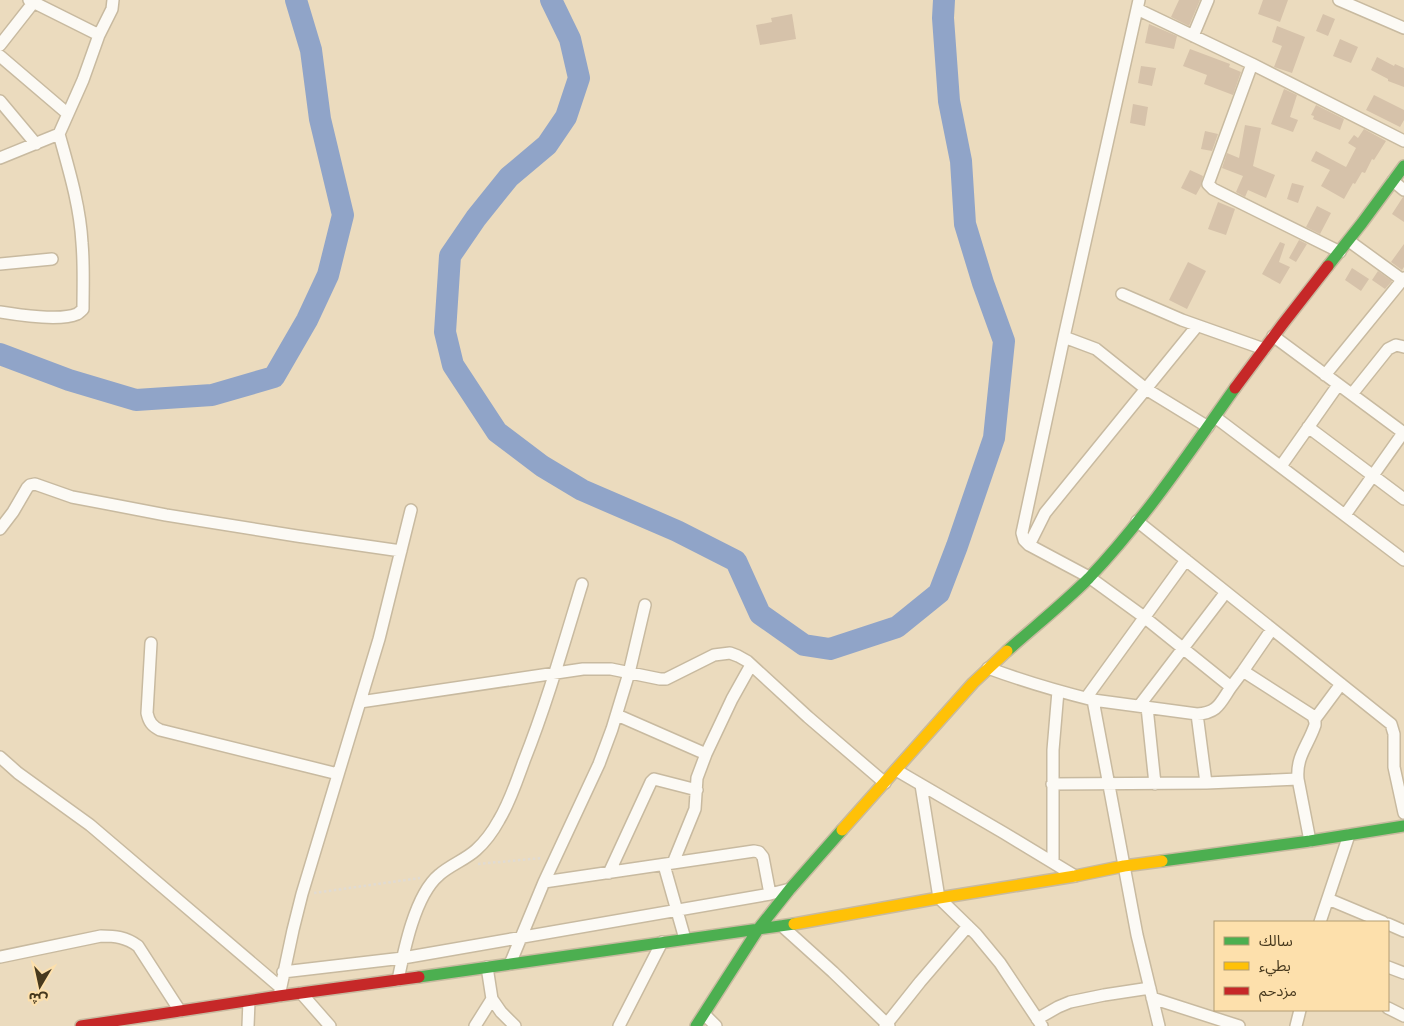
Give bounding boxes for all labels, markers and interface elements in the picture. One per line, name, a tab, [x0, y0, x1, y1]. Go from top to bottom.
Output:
legend	[1214, 921, 1389, 1011]
text: سالك	[1259, 932, 1293, 950]
text: بطيء	[1259, 957, 1291, 977]
north arrow	[15, 961, 65, 1011]
text: مزدحم	[1259, 982, 1297, 1002]
text: ش	[27, 988, 49, 1008]

